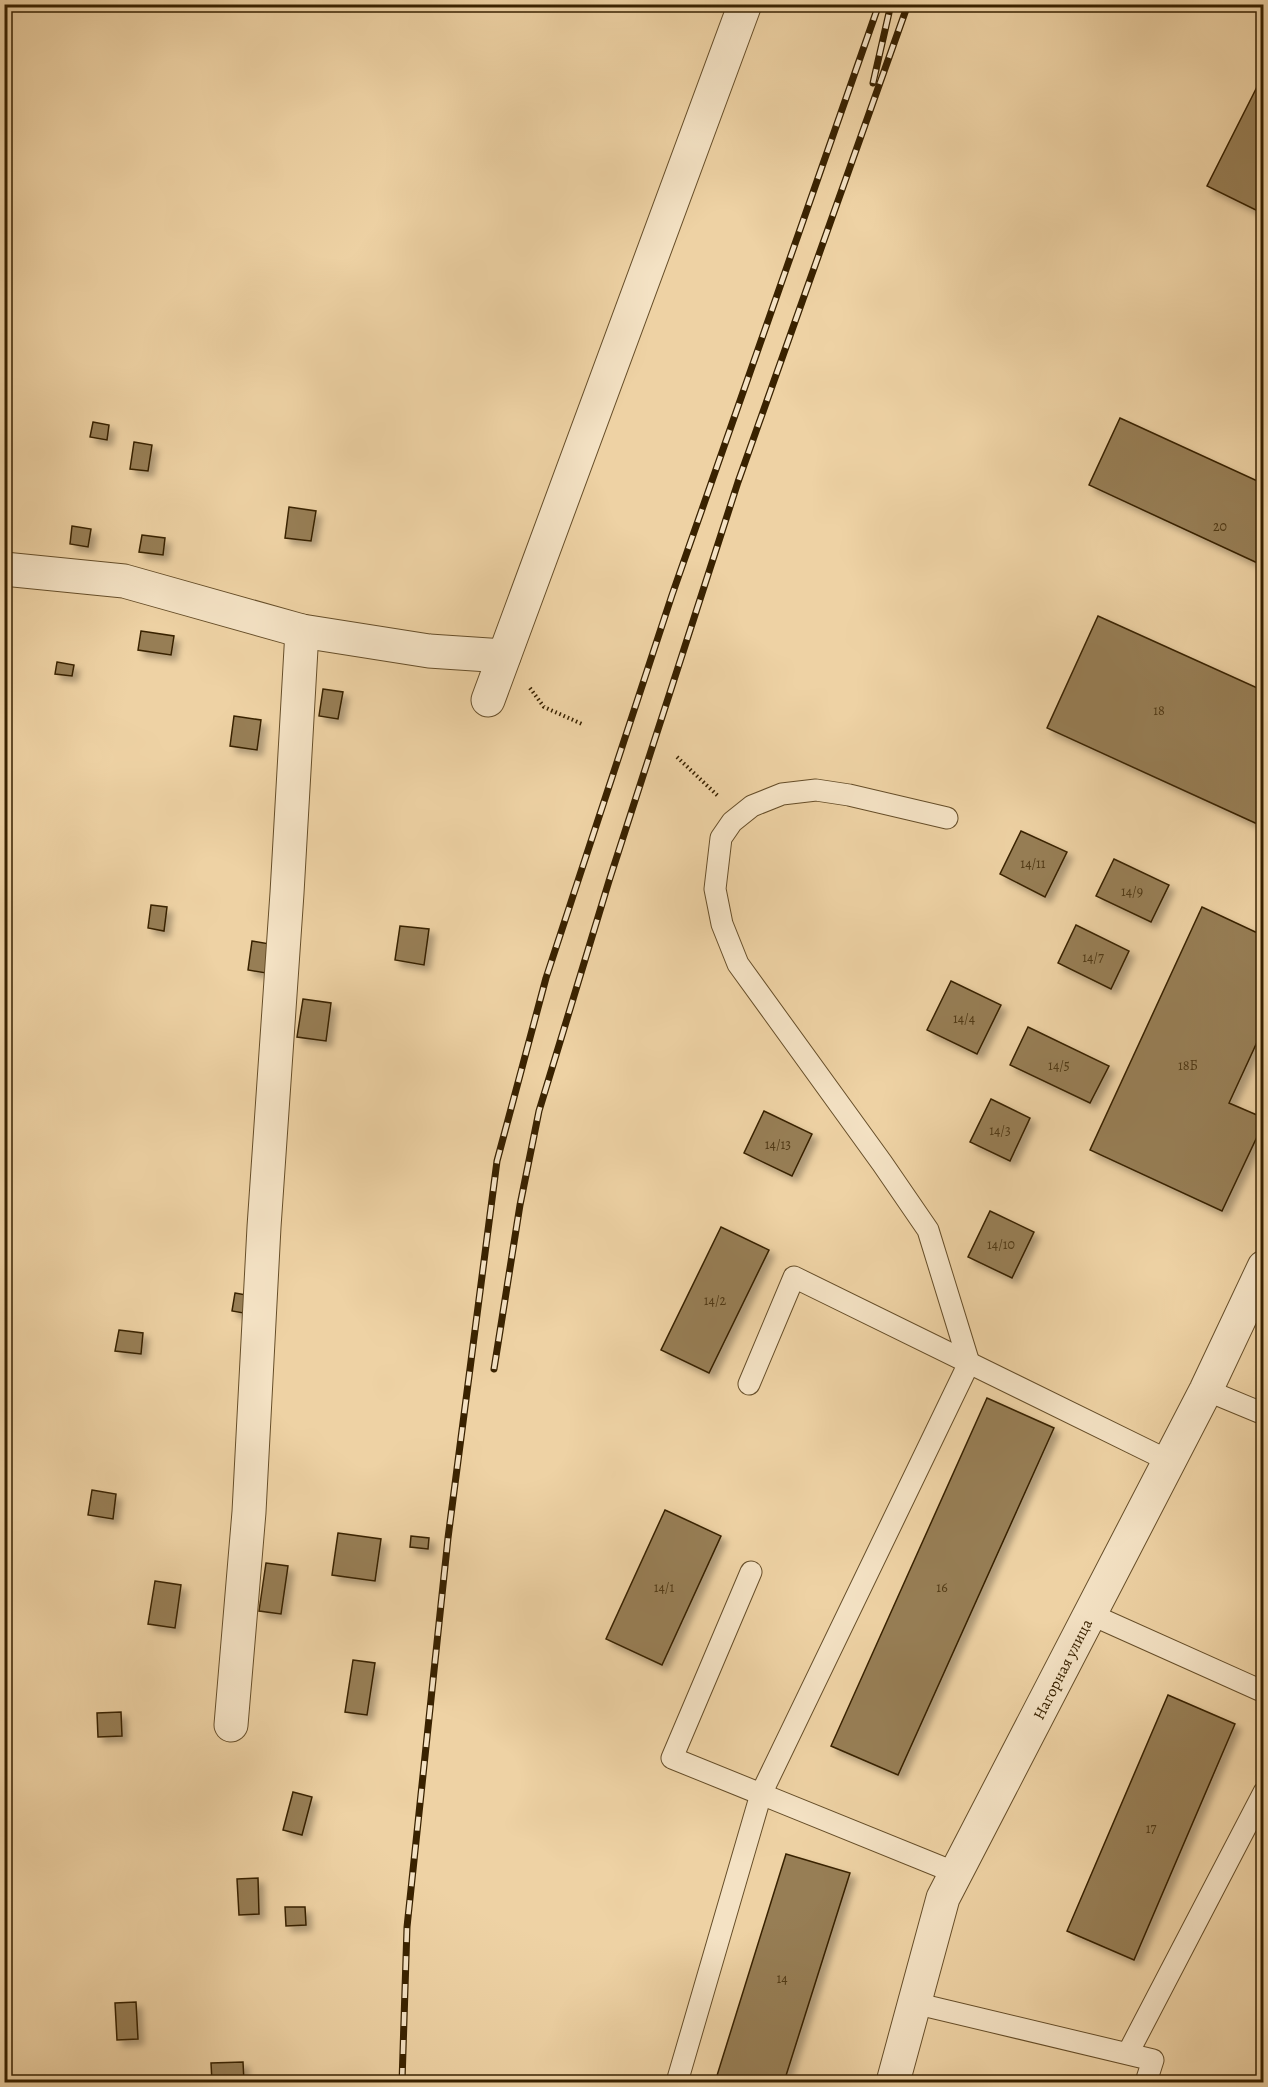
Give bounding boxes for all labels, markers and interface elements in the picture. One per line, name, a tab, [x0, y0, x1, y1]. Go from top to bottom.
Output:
house number: 20	[1213, 517, 1227, 536]
house number: 18	[1153, 701, 1165, 720]
house number: 14/11	[1020, 854, 1046, 873]
house number: 14/9	[1121, 882, 1143, 901]
house number: 14/7	[1082, 948, 1104, 967]
house number: 14/4	[953, 1009, 975, 1028]
house number: 14/5	[1048, 1056, 1070, 1075]
house number: 18Б	[1178, 1056, 1198, 1075]
house number: 14/3	[989, 1121, 1011, 1140]
house number: 14/13	[765, 1135, 791, 1154]
house number: 14/10	[987, 1235, 1015, 1254]
house number: 14/2	[704, 1291, 727, 1310]
house number: 14/1	[654, 1578, 674, 1597]
house number: 16	[936, 1578, 948, 1597]
street label: Нагорная улица	[1028, 1615, 1098, 1724]
house number: 17	[1146, 1819, 1156, 1838]
house number: 14	[776, 1969, 788, 1988]

